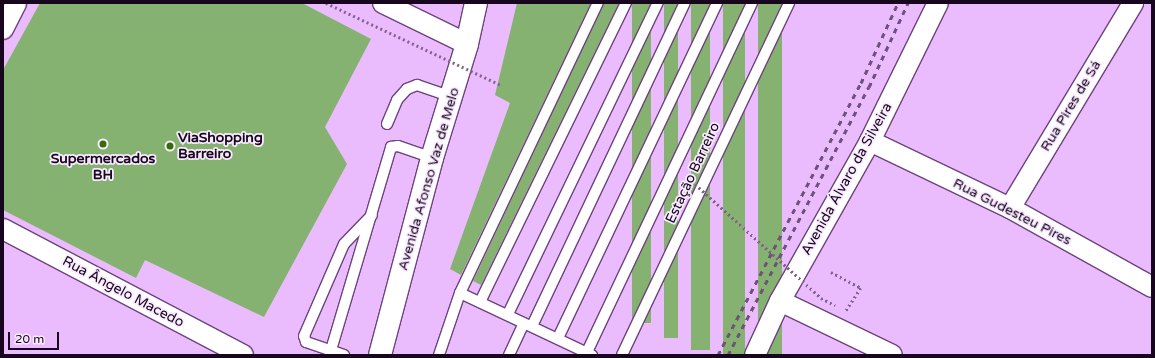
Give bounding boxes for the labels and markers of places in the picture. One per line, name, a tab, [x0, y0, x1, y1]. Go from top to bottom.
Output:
place label: ViaShopping Barreiro	[178, 130, 263, 162]
marker: Supermercados BH	[98, 139, 108, 149]
marker: ViaShopping Barreiro	[165, 141, 175, 151]
place label: Supermercados BH	[51, 151, 155, 184]

